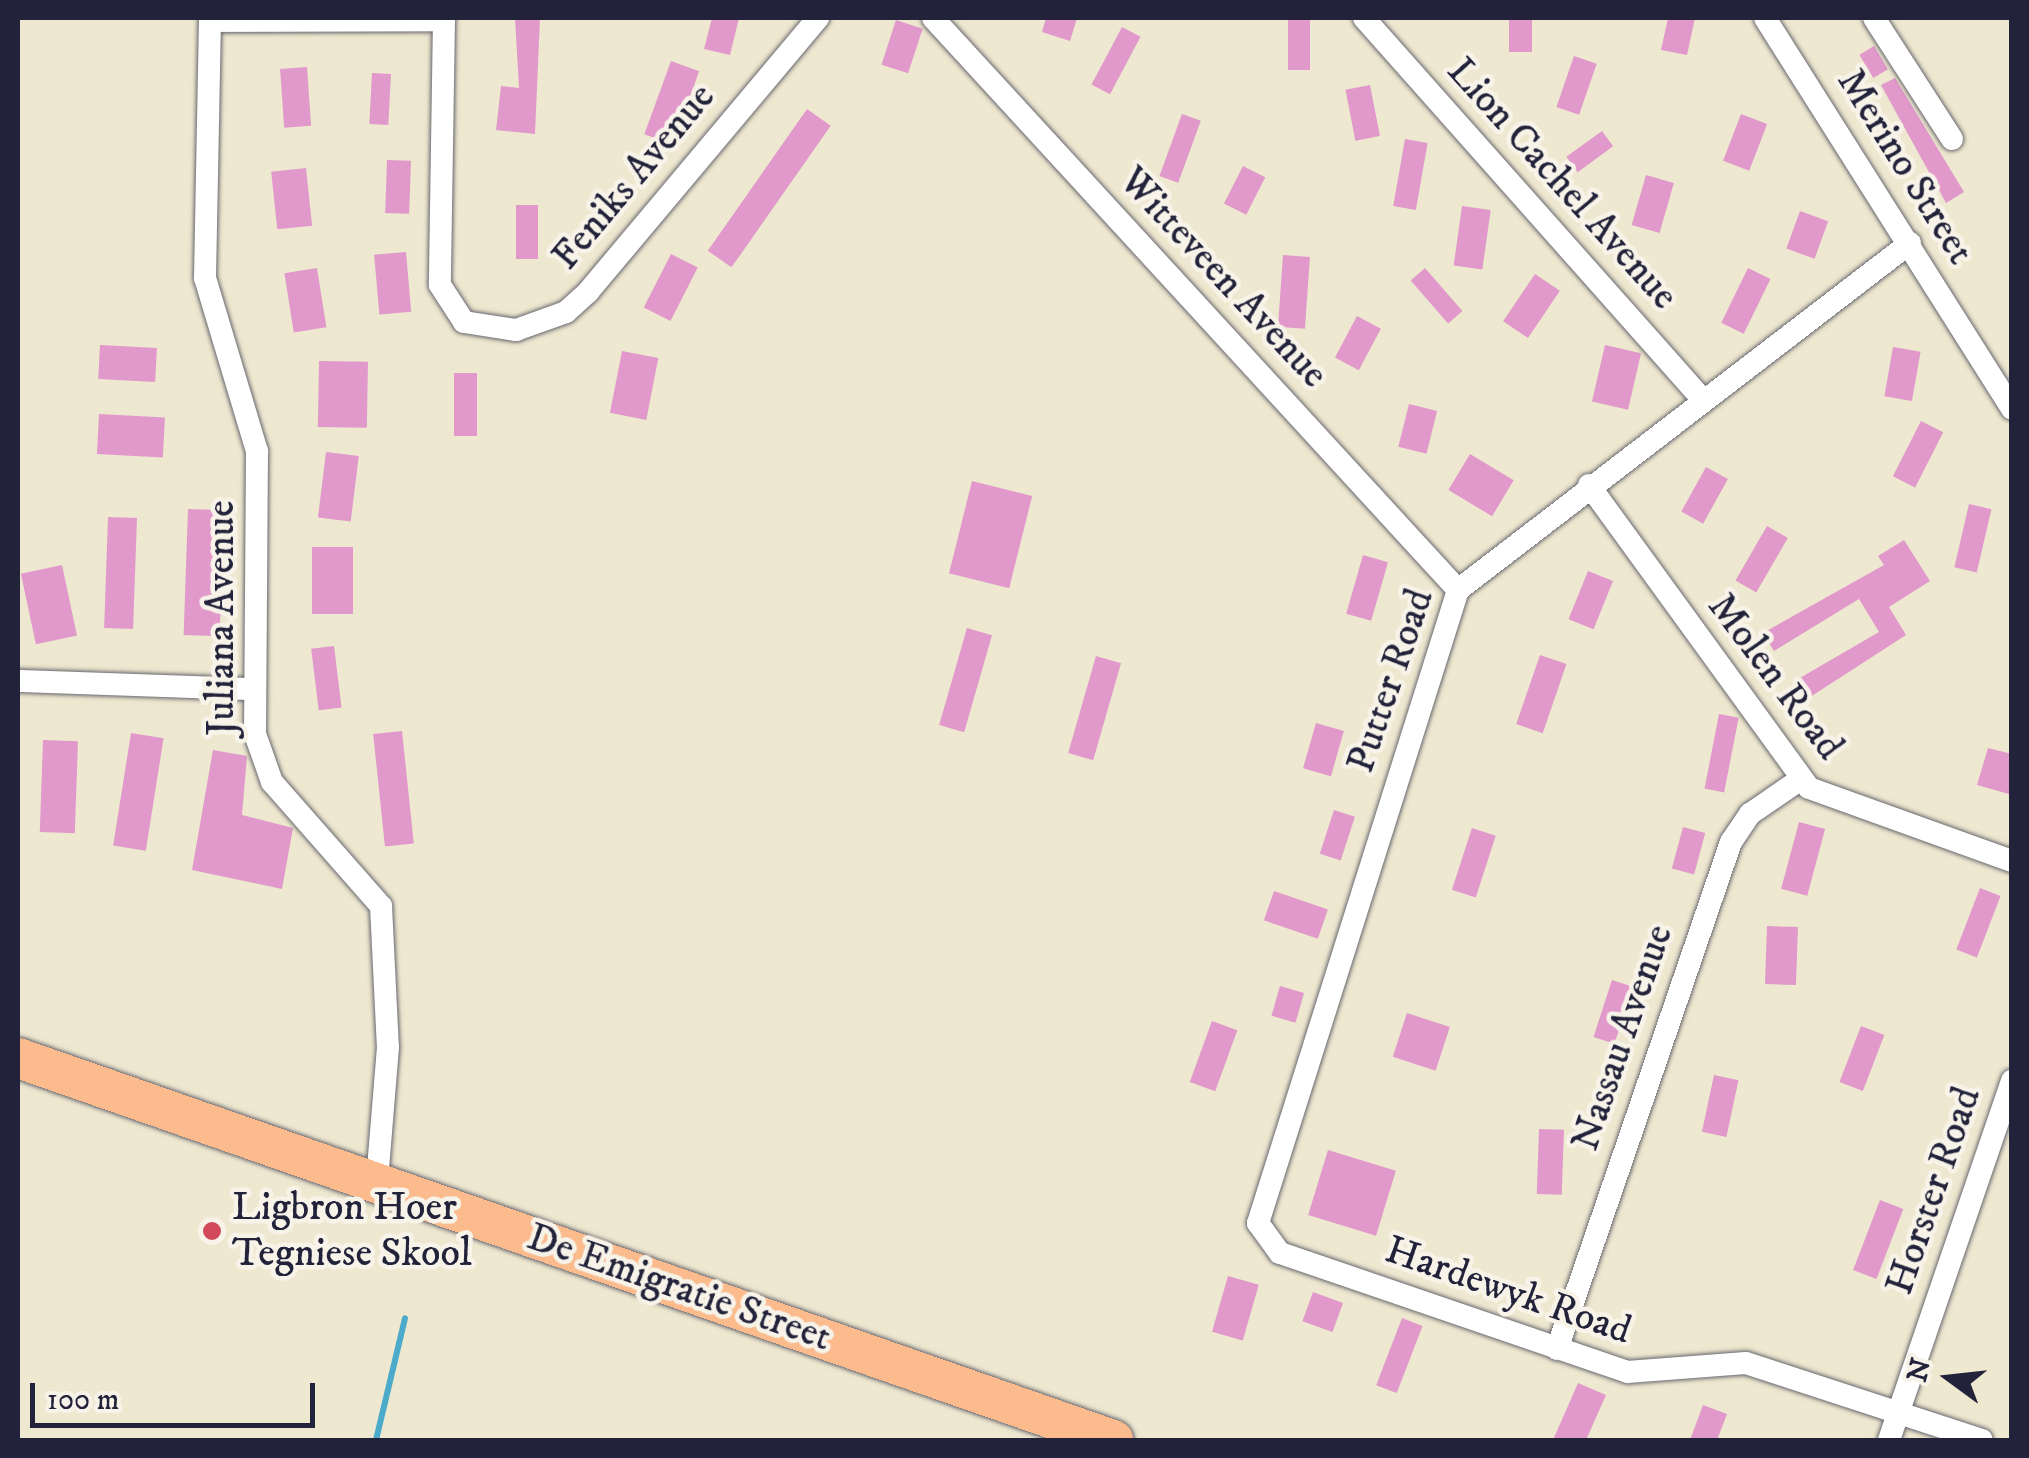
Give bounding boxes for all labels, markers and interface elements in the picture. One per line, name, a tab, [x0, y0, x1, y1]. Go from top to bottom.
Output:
street label: Lion Cachel Avenue	[1436, 48, 1688, 320]
street label: Merino Street	[1826, 61, 1984, 273]
street label: Feniks Avenue	[542, 74, 726, 280]
street label: Witteveen Avenue	[1108, 158, 1338, 398]
street label: Juliana Avenue	[198, 500, 246, 736]
street label: Putter Road	[1337, 583, 1445, 779]
street label: Molen Road	[1697, 584, 1853, 770]
street label: Nassau Avenue	[1562, 919, 1684, 1157]
street label: Horster Road	[1876, 1081, 1992, 1301]
place label: Ligbron Hoer Tegniese Skool	[232, 1184, 472, 1278]
street label: De Emigratie Street	[521, 1214, 837, 1362]
marker: Ligbron Hoer Tegniese Skool	[201, 1220, 223, 1242]
street label: Hardewyk Road	[1379, 1226, 1637, 1356]
north arrow	[1899, 1328, 1999, 1428]
text: N	[1900, 1354, 1939, 1386]
scale bar	[35, 1363, 320, 1425]
text: 100 m	[47, 1382, 119, 1419]

